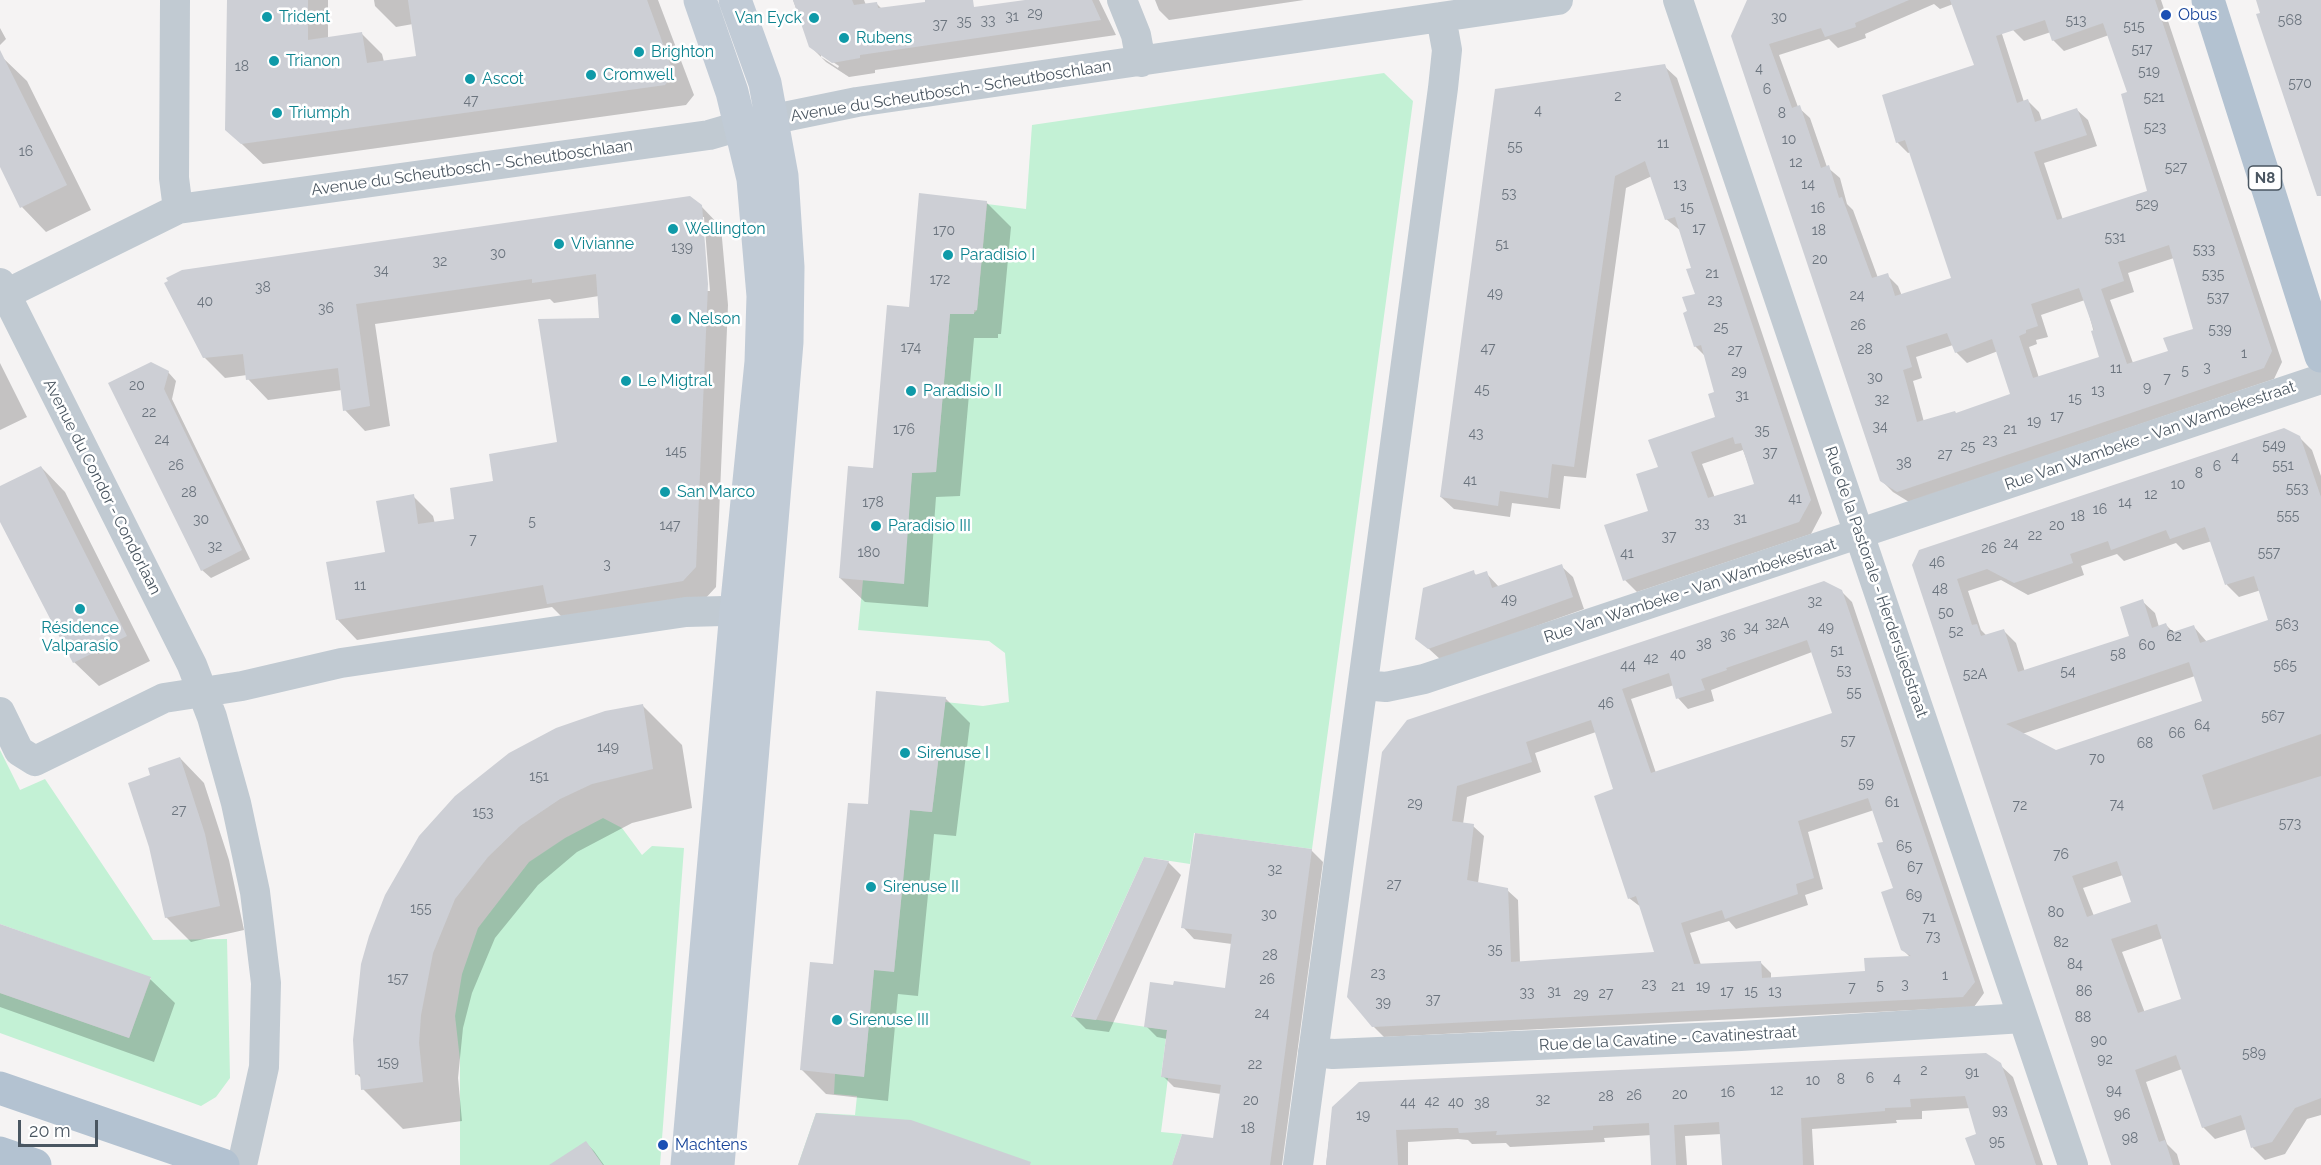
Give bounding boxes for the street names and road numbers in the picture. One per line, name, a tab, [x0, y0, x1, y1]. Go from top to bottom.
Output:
street label: Avenue du Scheutbosch - Scheutboschlaan	[789, 56, 1113, 126]
street label: Avenue du Scheutbosch - Scheutboschlaan	[310, 136, 634, 200]
road number: N8	[2248, 166, 2282, 190]
street label: Avenue du Condor - Condorlaan	[39, 376, 165, 598]
street label: Rue Van Wambeke - Van Wambekestraat	[2002, 377, 2298, 495]
street label: Rue de la Pastorale - Herdersliedstraat	[1820, 444, 1932, 720]
street label: Rue Van Wambeke - Van Wambekestraat	[1542, 535, 1838, 647]
street label: Rue de la Cavatine - Cavatinestraat	[1539, 1023, 1797, 1055]

